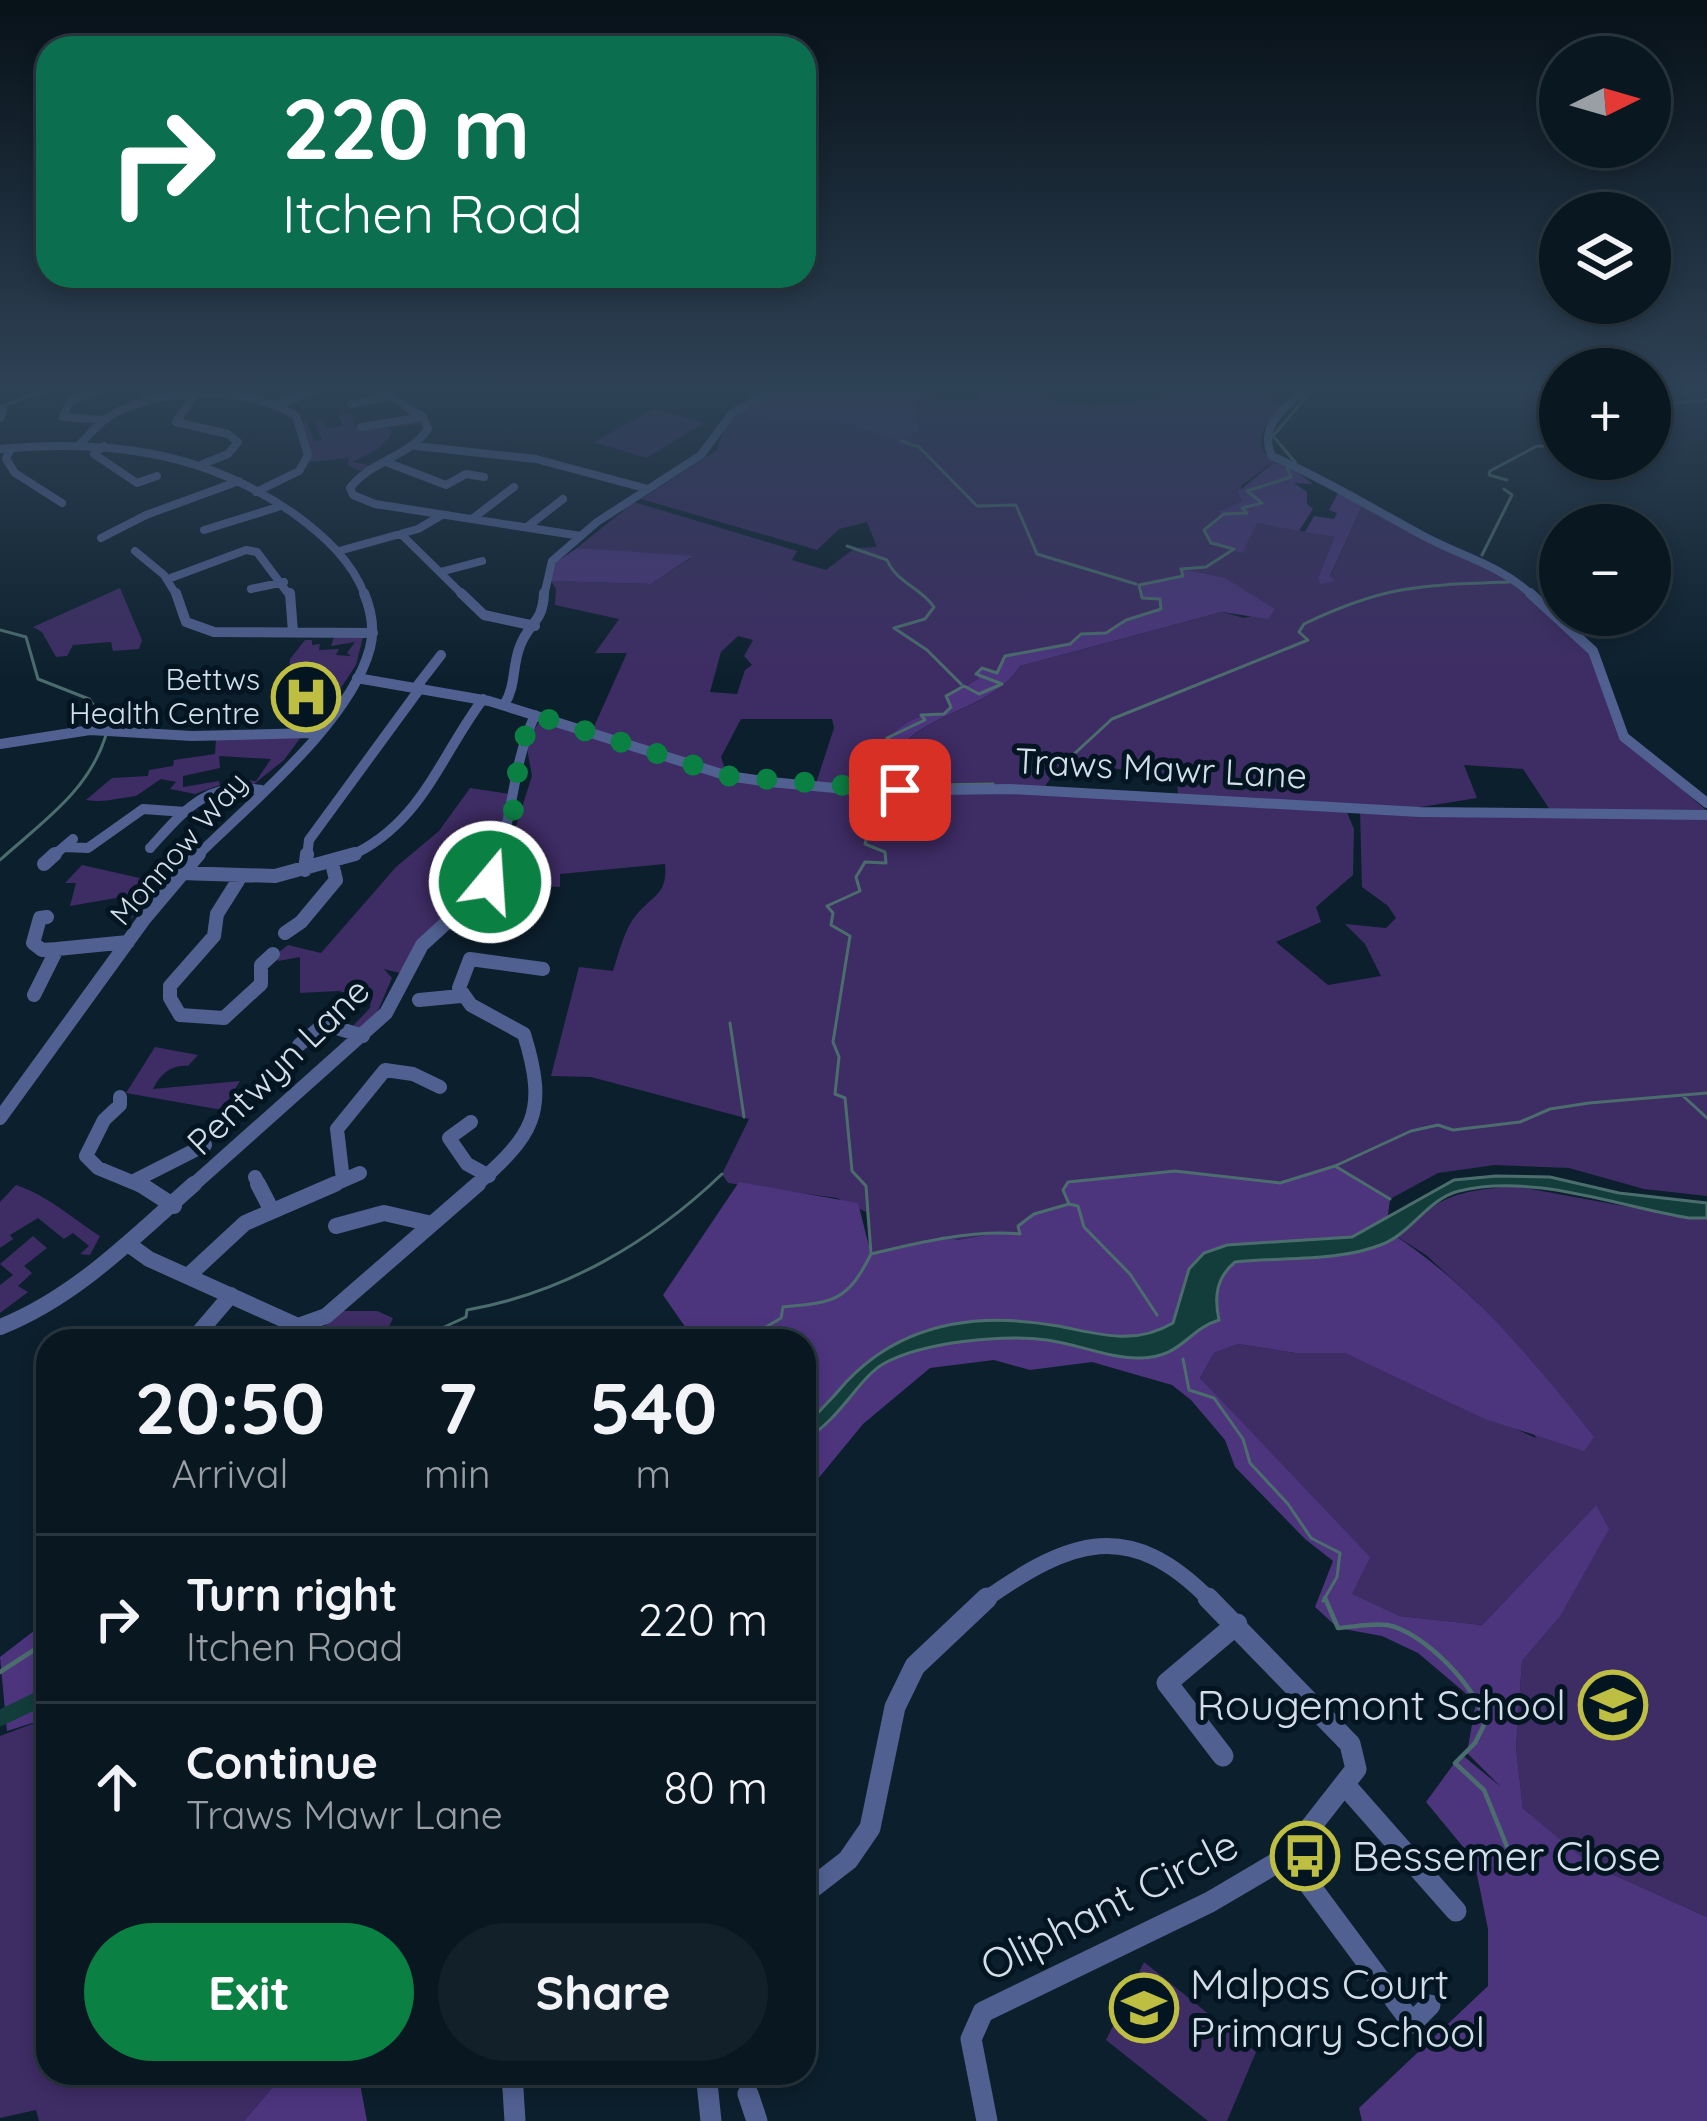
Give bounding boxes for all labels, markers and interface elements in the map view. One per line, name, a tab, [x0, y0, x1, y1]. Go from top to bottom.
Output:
north arrow	[1539, 36, 1671, 168]
map controls	[1539, 36, 1671, 636]
text: 220 m	[282, 75, 530, 180]
icon: right	[84, 84, 240, 240]
text: Itchen Road	[282, 179, 583, 247]
button: layers	[1539, 192, 1671, 324]
button: +	[1539, 348, 1671, 480]
button: −	[1539, 504, 1671, 636]
place label: Bettws Health Centre	[69, 660, 260, 732]
hospital icon: Bettws Health Centre	[271, 662, 341, 732]
street label: Traws Mawr Lane	[1014, 737, 1308, 798]
pin	[849, 739, 951, 841]
icon: arrive	[867, 757, 933, 823]
street label: Monnow Way	[101, 764, 255, 933]
position arrow	[427, 819, 553, 945]
street label: Pentwyn Lane	[177, 967, 378, 1164]
text: 20:50	[135, 1362, 325, 1452]
text: 7	[437, 1362, 477, 1452]
text: 540	[589, 1362, 717, 1452]
text: Arrival	[172, 1449, 288, 1498]
text: min	[424, 1449, 490, 1498]
text: m	[635, 1449, 671, 1498]
text: Turn right	[186, 1566, 398, 1622]
icon: right	[84, 1586, 150, 1652]
text: 220 m	[638, 1591, 768, 1647]
text: Itchen Road	[186, 1622, 403, 1671]
school or university icon: Rougemont School	[1578, 1670, 1648, 1740]
place label: Rougemont School	[1197, 1678, 1566, 1731]
text: Continue	[186, 1734, 378, 1790]
icon: ahead	[84, 1754, 150, 1820]
text: 80 m	[664, 1759, 768, 1815]
text: Traws Mawr Lane	[186, 1790, 503, 1839]
street label: Oliphant Circle	[971, 1817, 1246, 1992]
bus stop icon: Bessemer Close	[1270, 1821, 1340, 1891]
place label: Bessemer Close	[1352, 1829, 1661, 1882]
button: Exit	[84, 1923, 414, 2061]
button: Share	[438, 1923, 768, 2061]
place label: Malpas Court Primary School	[1190, 1957, 1485, 2058]
school or university icon: Malpas Court Primary School	[1109, 1973, 1179, 2043]

